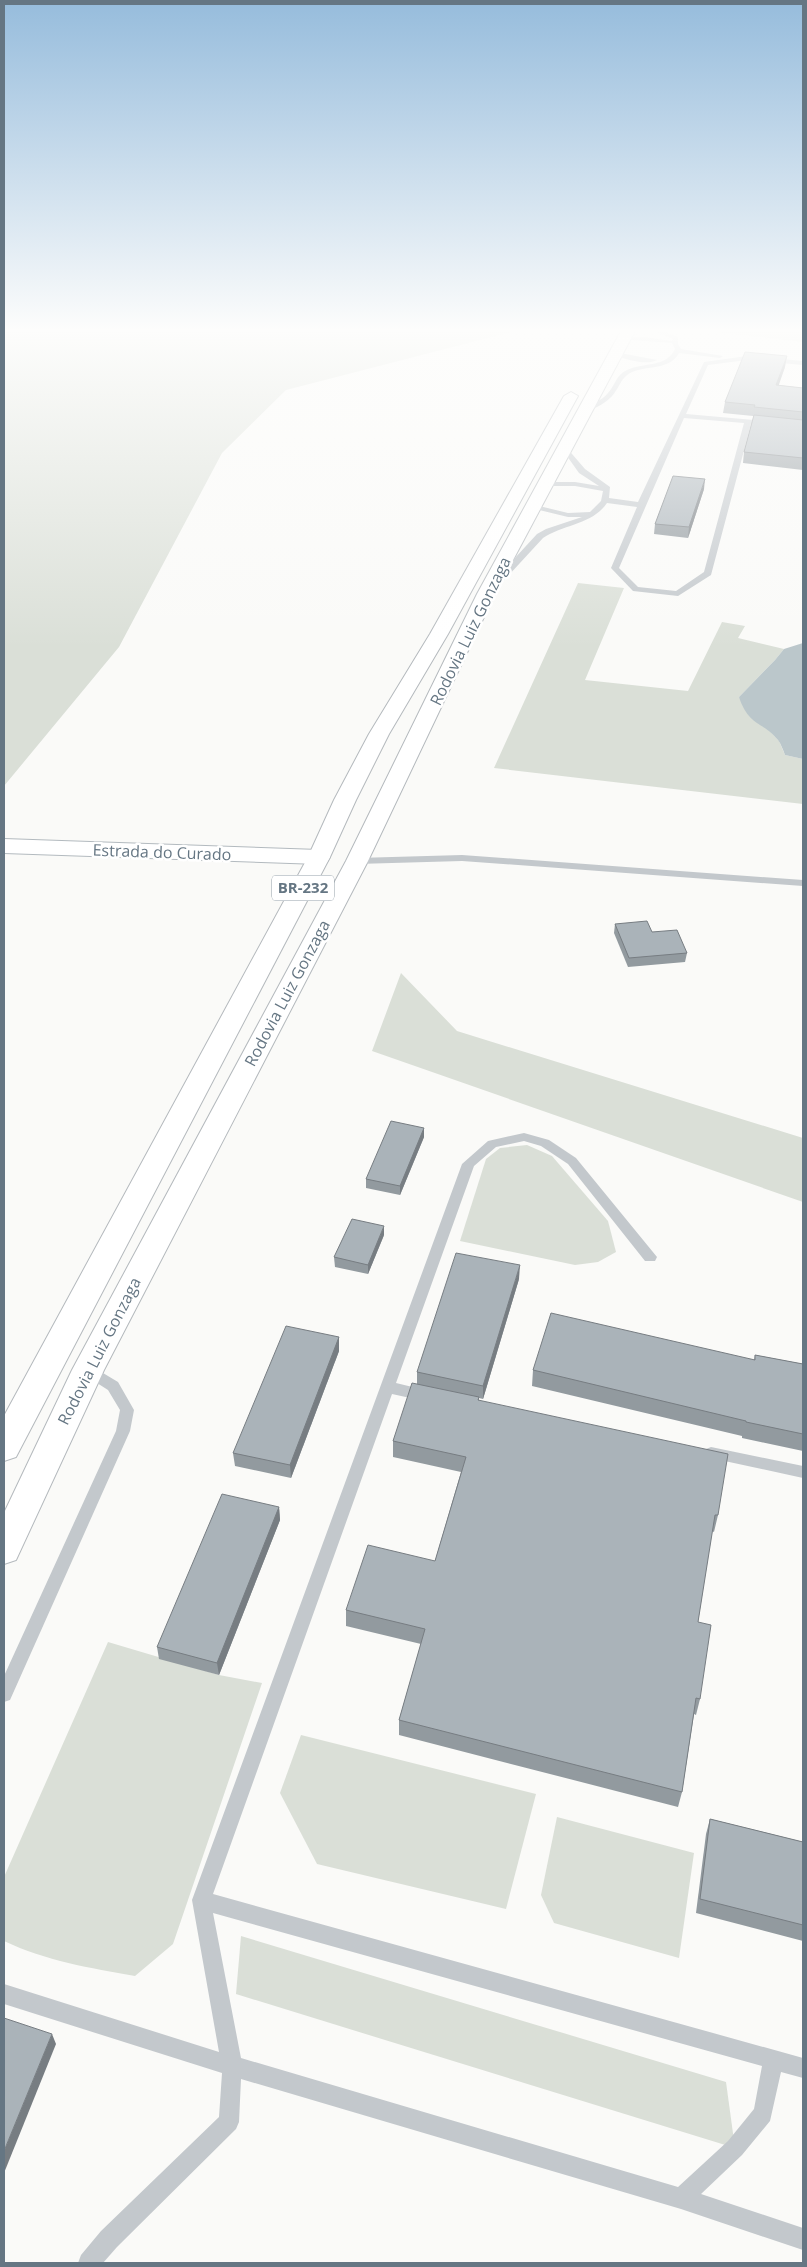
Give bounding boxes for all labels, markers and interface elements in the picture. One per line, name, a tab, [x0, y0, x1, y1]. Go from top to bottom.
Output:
street label: Rodovia Luiz Gonzaga	[424, 553, 516, 709]
street label: Estrada do Curado	[92, 839, 232, 865]
road number: BR-232	[272, 876, 334, 900]
street label: Rodovia Luiz Gonzaga	[239, 916, 335, 1070]
street label: Rodovia Luiz Gonzaga	[52, 1273, 146, 1429]

